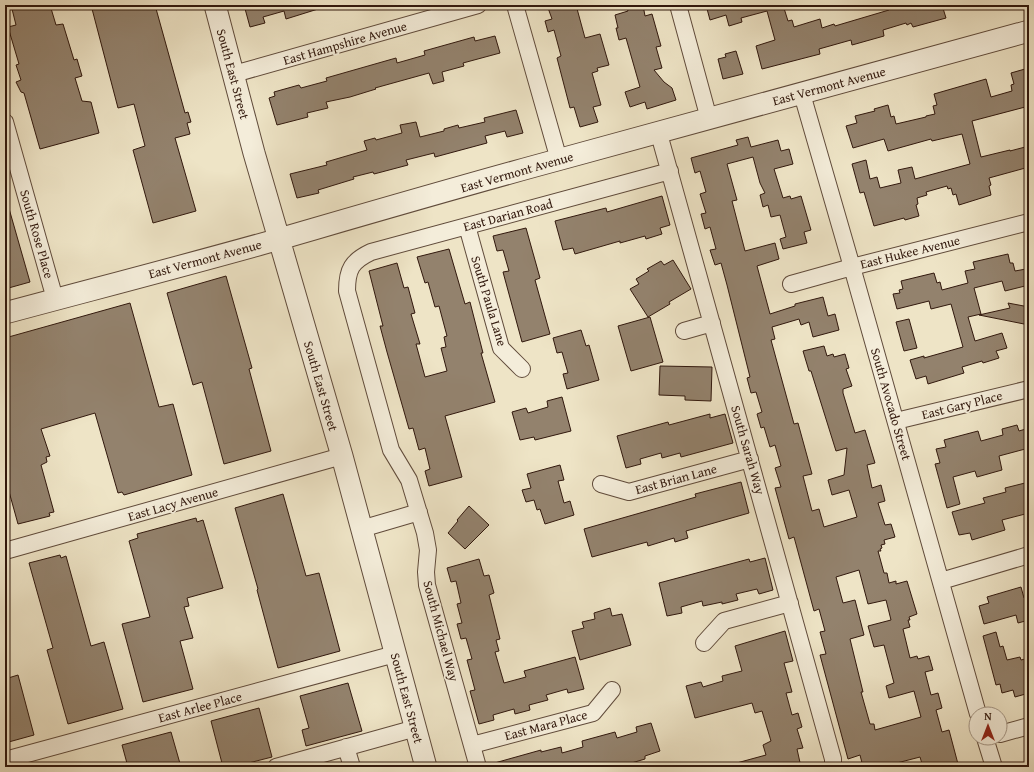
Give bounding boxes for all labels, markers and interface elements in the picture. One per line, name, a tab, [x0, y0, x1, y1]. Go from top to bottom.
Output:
street label: East Hampshire Avenue	[281, 16, 409, 70]
street label: South East Street	[212, 27, 254, 122]
street label: East Vermont Avenue	[770, 62, 888, 110]
street label: East Vermont Avenue	[458, 147, 576, 197]
street label: South Rose Place	[15, 187, 59, 281]
street label: East Darian Road	[461, 194, 555, 236]
street label: East Hukee Avenue	[858, 230, 962, 274]
street label: East Vermont Avenue	[146, 235, 264, 283]
street label: South Paula Lane	[466, 254, 512, 348]
street label: South East Street	[299, 339, 343, 434]
street label: South Avocado Street	[866, 346, 916, 463]
street label: East Gary Place	[920, 386, 1004, 424]
street label: South Sarah Way	[726, 403, 770, 497]
street label: East Brian Lane	[633, 459, 719, 499]
street label: East Lacy Avenue	[126, 482, 220, 526]
street label: South Michael Way	[418, 578, 464, 684]
street label: South East Street	[386, 651, 428, 746]
street label: East Arlee Place	[156, 687, 244, 727]
street label: East Mara Place	[502, 705, 590, 745]
north arrow	[968, 706, 1008, 746]
text: N	[984, 708, 992, 724]

